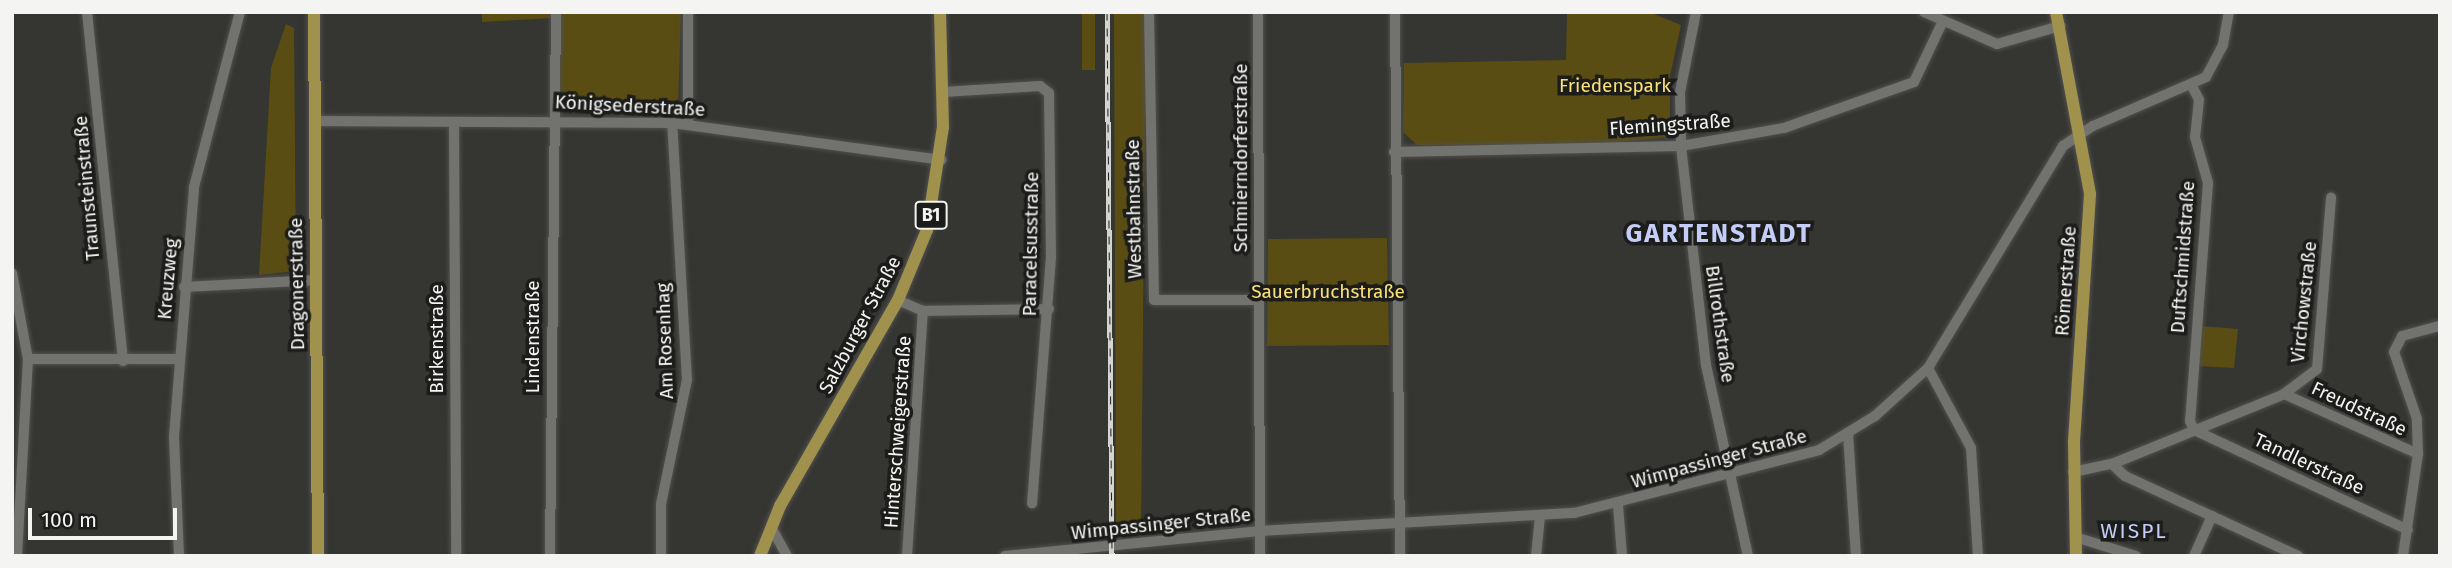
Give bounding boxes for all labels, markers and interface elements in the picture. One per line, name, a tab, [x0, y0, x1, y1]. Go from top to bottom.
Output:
street label: Schmierndorferstraße	[1230, 64, 1252, 252]
park label: Friedenspark	[1559, 75, 1671, 97]
street label: Königsederstraße	[554, 91, 706, 121]
street label: Flemingstraße	[1608, 109, 1732, 141]
street label: Traunsteinstraße	[69, 115, 105, 261]
street label: Westbahnstraße	[1121, 139, 1147, 279]
street label: Paracelsusstraße	[1018, 171, 1044, 317]
street label: Duftschmidstraße	[2166, 180, 2200, 334]
road number: B1	[914, 200, 948, 230]
street label: Dragonerstraße	[284, 218, 310, 350]
district label: GARTENSTADT	[1627, 218, 1811, 250]
street label: Römerstraße	[2051, 225, 2081, 337]
street label: Kreuzweg	[153, 237, 183, 321]
street label: Virchowstraße	[2286, 240, 2322, 364]
street label: Salzburger Straße	[814, 253, 906, 397]
street label: Billrothstraße	[1700, 264, 1740, 384]
street label: Lindenstraße	[522, 280, 544, 394]
park label: Sauerbruchstraße	[1251, 281, 1405, 303]
street label: Am Rosenhag	[652, 283, 678, 399]
street label: Birkenstraße	[426, 284, 448, 394]
street label: Hinterschweigerstraße	[880, 335, 916, 529]
street label: Freudstraße	[2308, 377, 2410, 441]
street label: Wimpassinger Straße	[1629, 425, 1809, 493]
street label: Tandlerstraße	[2250, 429, 2368, 499]
scale bar	[32, 494, 180, 538]
street label: Wimpassinger Straße	[1070, 503, 1252, 545]
text: 100 m	[41, 507, 97, 533]
district label: WISPL	[2101, 518, 2167, 544]

